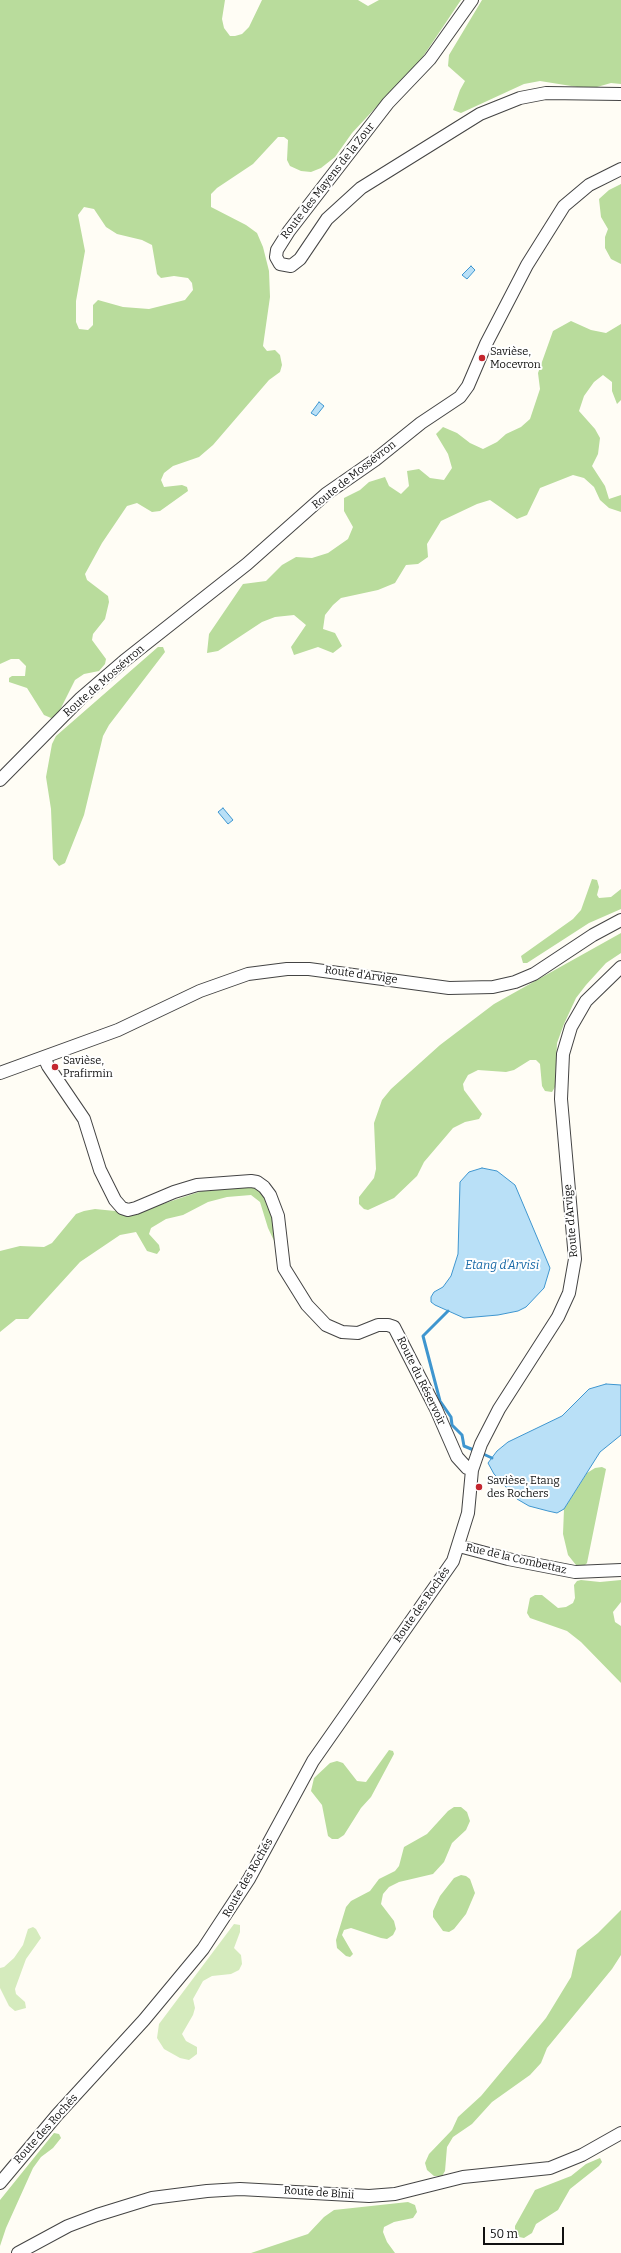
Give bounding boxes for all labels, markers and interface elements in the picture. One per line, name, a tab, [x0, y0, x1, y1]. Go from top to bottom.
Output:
street label: Route des Mayens de la Zour	[278, 120, 378, 242]
place label: Savièse, Mocevron	[490, 345, 541, 371]
marker: Savièse, Mocevron	[477, 353, 487, 363]
street label: Route de Mossévron	[309, 438, 399, 512]
street label: Route de Mossévron	[61, 642, 147, 720]
street label: Route d'Arvige	[324, 963, 398, 987]
place label: Savièse, Prafirmin	[63, 1054, 113, 1080]
marker: Savièse, Prafirmin	[50, 1062, 60, 1072]
street label: Route d'Arvige	[561, 1184, 581, 1258]
water label: Etang d'Arvisi	[465, 1259, 539, 1273]
street label: Route du Réservoir	[394, 1335, 448, 1427]
place label: Savièse, Etang des Rochers	[487, 1474, 560, 1500]
marker: Savièse, Etang des Rochers	[474, 1482, 484, 1492]
street label: Rue de la Combettaz	[464, 1541, 568, 1577]
street label: Route des Rochés	[391, 1565, 453, 1645]
street label: Route des Rochés	[220, 1836, 276, 1920]
street label: Route des Rochés	[11, 2091, 81, 2167]
street label: Route de Binii	[283, 2184, 355, 2202]
scale bar	[485, 2219, 566, 2245]
text: 50 m	[490, 2227, 518, 2241]

